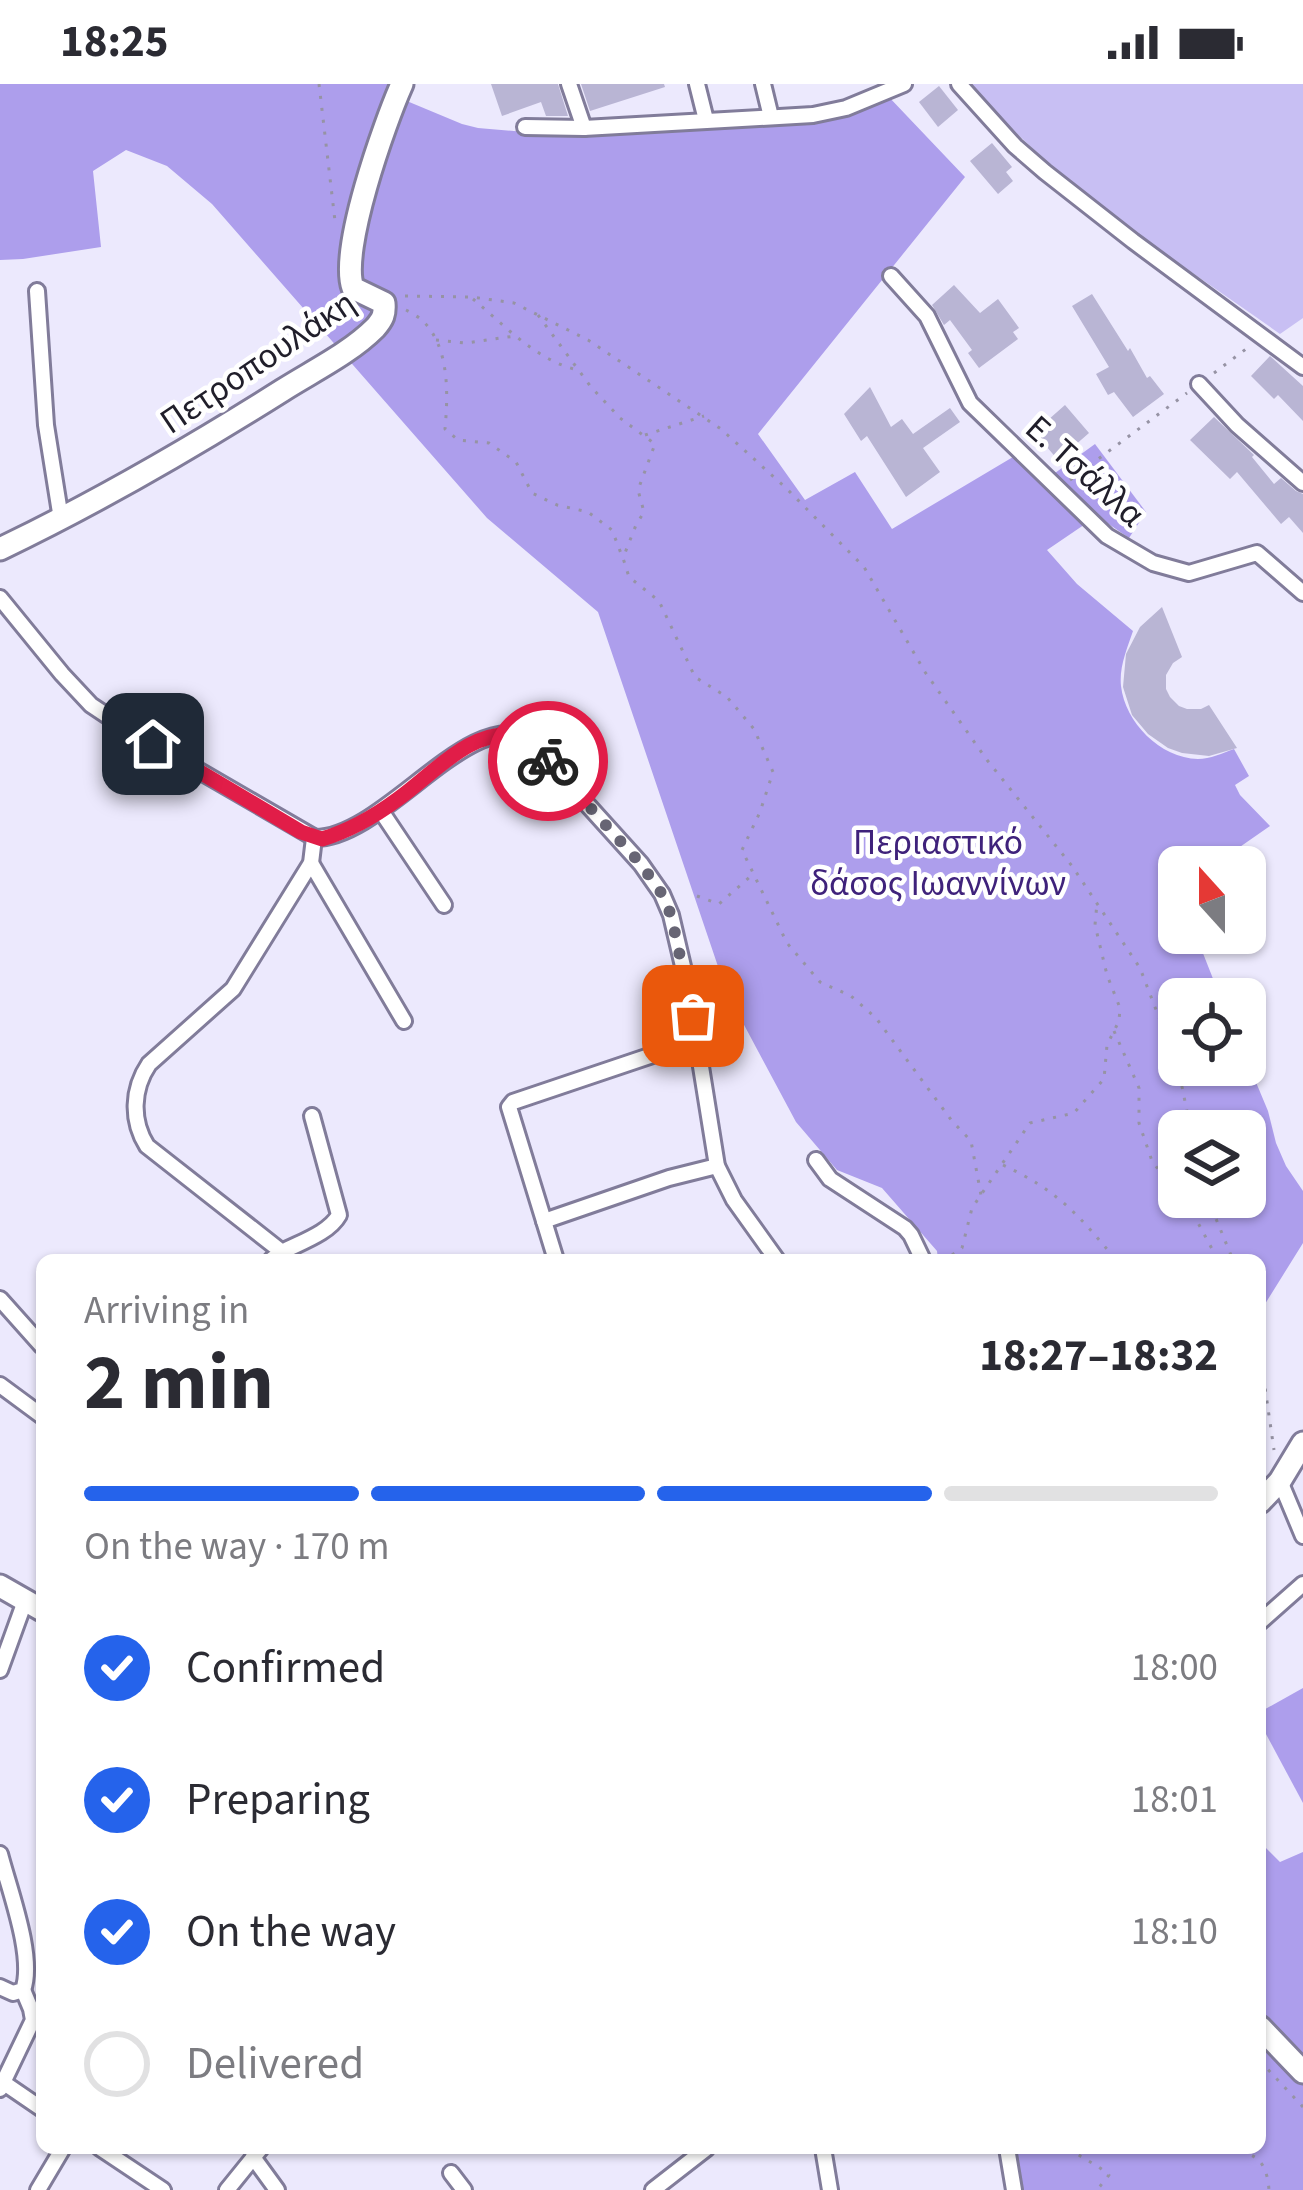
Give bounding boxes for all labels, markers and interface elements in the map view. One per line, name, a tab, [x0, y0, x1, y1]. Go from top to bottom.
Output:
text: 18:25	[60, 10, 169, 74]
street label: Πετροπουλάκη	[150, 278, 366, 447]
street label: Ε. Τσάλλα	[1014, 403, 1156, 539]
pin	[102, 693, 204, 795]
courier	[488, 701, 608, 821]
icon: home	[120, 711, 186, 777]
icon: bike	[515, 728, 581, 794]
park label: Περιαστικό δάσος Ιωαννίνων	[810, 817, 1066, 909]
north arrow	[1158, 846, 1266, 954]
map controls	[1158, 846, 1266, 1218]
pin	[642, 965, 744, 1067]
button: locate	[1158, 978, 1266, 1086]
icon: bag	[660, 983, 726, 1049]
button: layers	[1158, 1110, 1266, 1218]
text: Arriving in	[84, 1283, 249, 1339]
text: 18:27–18:32	[979, 1324, 1218, 1388]
text: 2 min	[84, 1328, 274, 1439]
text: On the way · 170 m	[84, 1519, 390, 1575]
icon: check	[84, 1635, 150, 1701]
text: Confirmed	[186, 1636, 385, 1700]
text: 18:00	[1131, 1640, 1218, 1696]
icon: check	[84, 1767, 150, 1833]
text: Preparing	[186, 1768, 370, 1832]
text: 18:01	[1131, 1772, 1218, 1828]
icon: check	[84, 1899, 150, 1965]
text: On the way	[186, 1900, 396, 1964]
text: 18:10	[1131, 1904, 1218, 1960]
text: Delivered	[186, 2032, 364, 2096]

